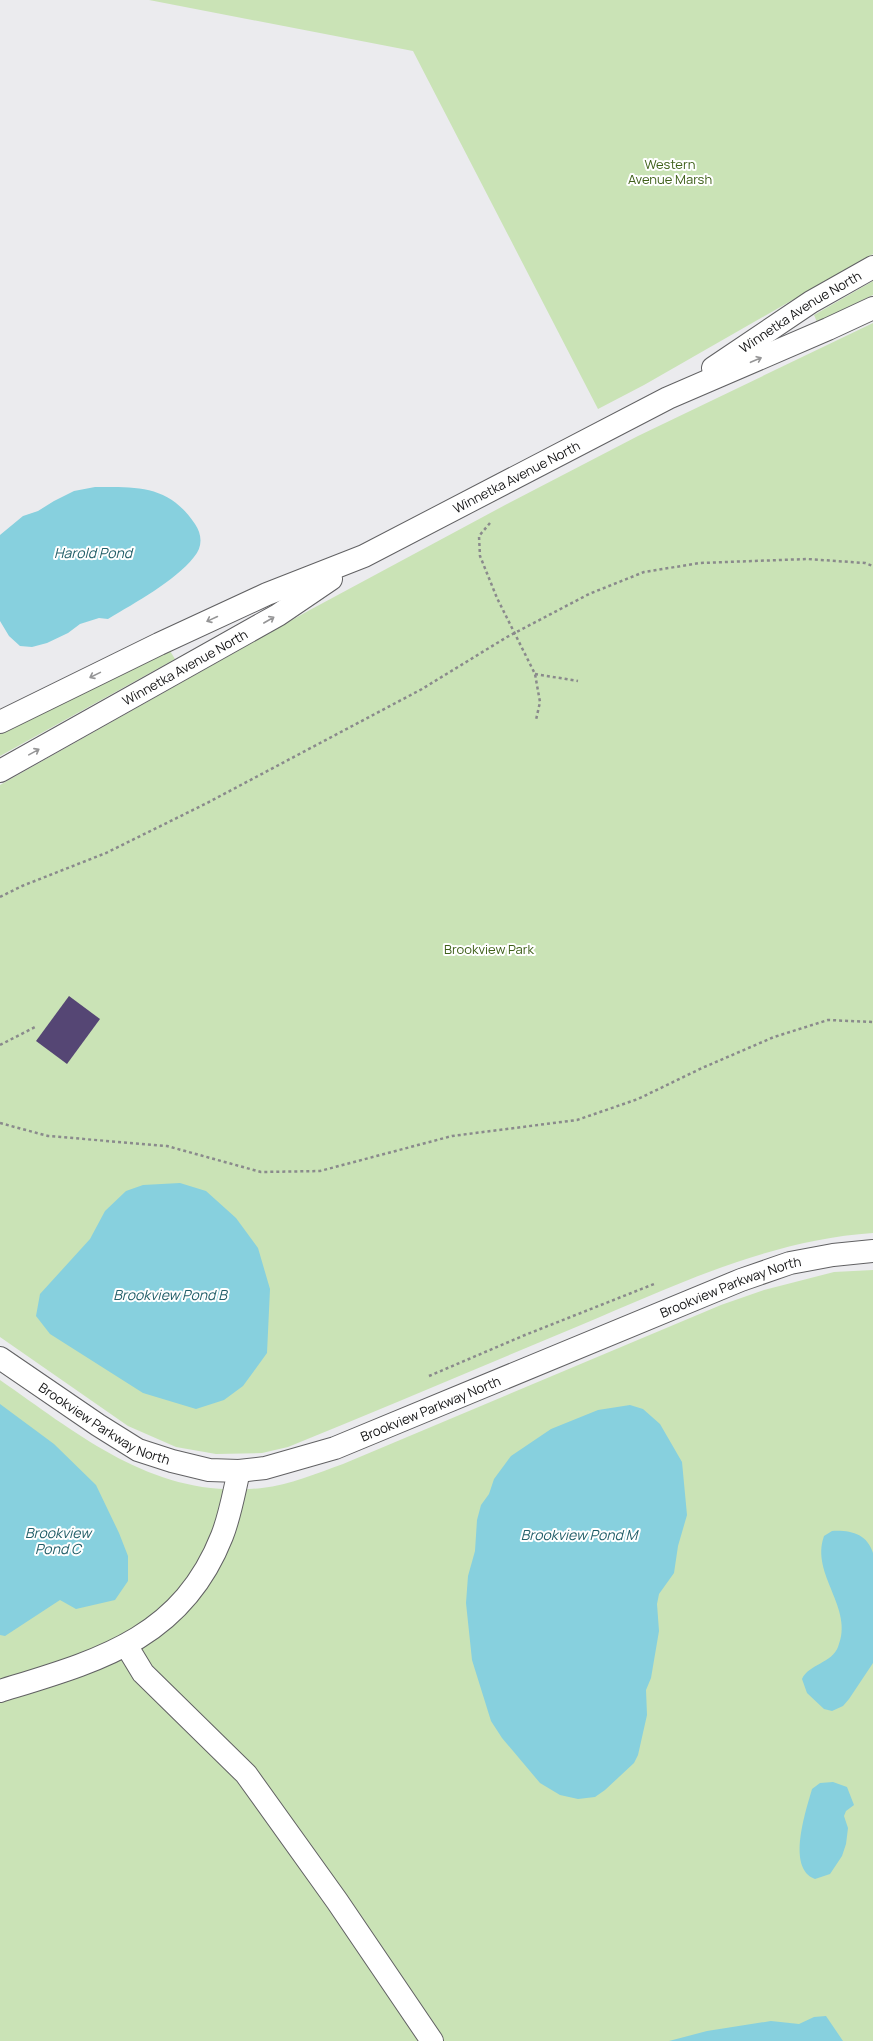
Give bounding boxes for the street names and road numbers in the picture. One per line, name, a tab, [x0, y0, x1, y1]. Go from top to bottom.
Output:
street label: Winnetka Avenue North	[736, 266, 864, 357]
street label: Winnetka Avenue North	[450, 436, 583, 517]
street label: Winnetka Avenue North	[119, 625, 251, 710]
street label: Brookview Parkway North	[657, 1252, 803, 1322]
street label: Brookview Parkway North	[358, 1371, 503, 1446]
street label: Brookview Parkway North	[35, 1378, 172, 1469]

